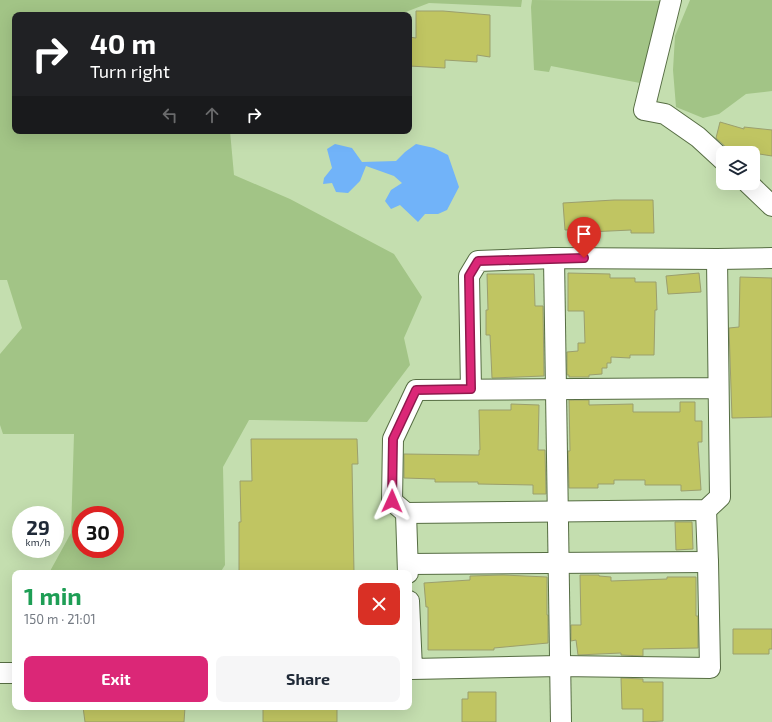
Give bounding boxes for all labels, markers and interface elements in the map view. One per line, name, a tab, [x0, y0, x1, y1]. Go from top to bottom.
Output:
text: 40 m	[90, 26, 156, 60]
icon: right	[24, 28, 76, 80]
text: Turn right	[90, 60, 170, 82]
icon: left	[159, 104, 181, 126]
icon: ahead	[201, 104, 223, 126]
icon: right	[243, 104, 265, 126]
map controls	[716, 146, 760, 190]
button: layers	[716, 146, 760, 190]
pin	[567, 217, 601, 258]
icon: arrive	[573, 223, 595, 245]
position arrow	[371, 480, 413, 522]
speed limit sign: 30	[72, 506, 124, 558]
text: 29	[26, 515, 50, 539]
text: km/h	[26, 536, 50, 548]
text: 1 min	[24, 581, 82, 610]
button: close	[358, 583, 400, 625]
text: 150 m · 21:01	[24, 611, 96, 627]
button: Exit	[24, 656, 208, 702]
button: Share	[216, 656, 400, 702]

